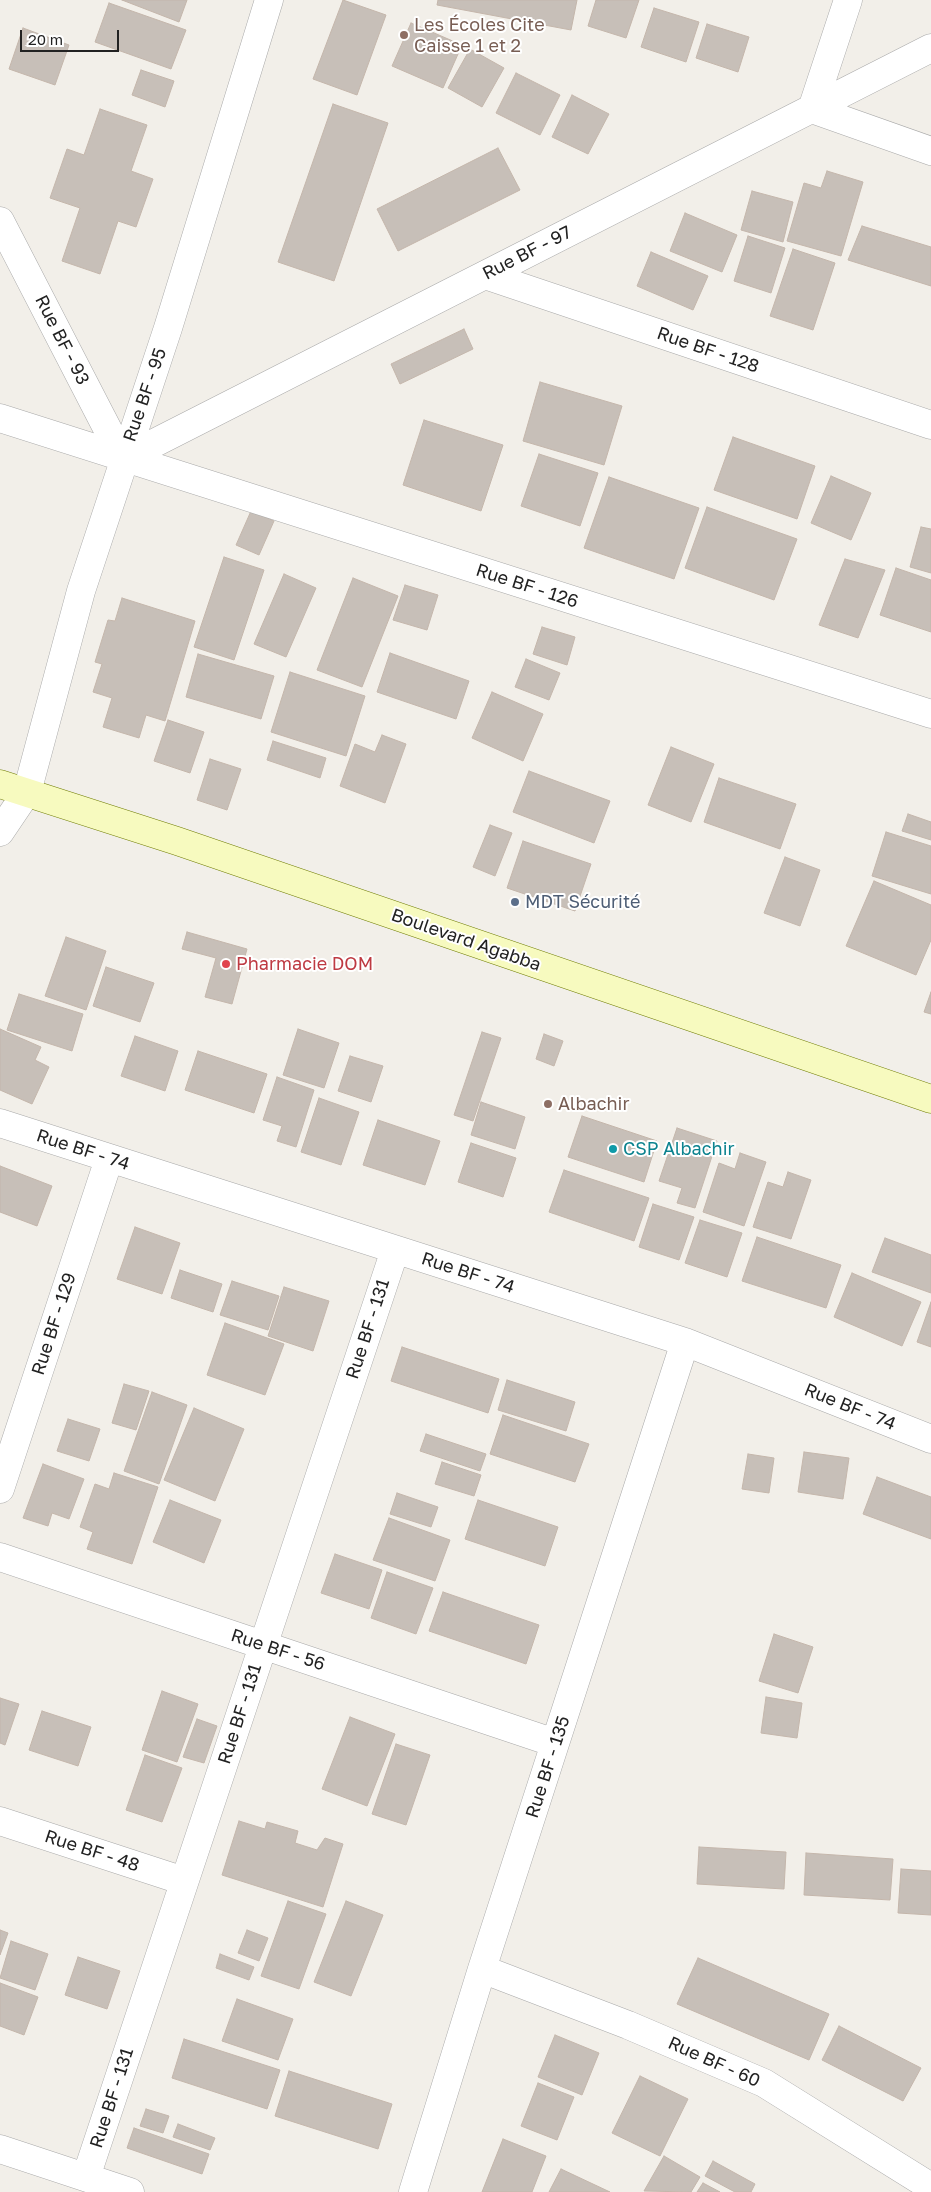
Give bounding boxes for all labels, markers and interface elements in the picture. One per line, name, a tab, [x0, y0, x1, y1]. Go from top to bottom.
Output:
place label: Les Écoles Cite Caisse 1 et 2	[414, 14, 545, 56]
scale bar	[22, 20, 121, 52]
marker: Les Écoles Cite Caisse 1 et 2	[398, 29, 410, 41]
text: 20 m	[28, 30, 63, 48]
street label: Rue BF - 97	[479, 221, 575, 285]
street label: Rue BF - 93	[30, 292, 94, 388]
street label: Rue BF - 128	[654, 322, 762, 378]
street label: Rue BF - 95	[119, 345, 171, 445]
street label: Rue BF - 126	[473, 559, 581, 613]
place label: MDT Sécurité	[525, 891, 641, 913]
marker: MDT Sécurité	[509, 896, 521, 908]
street label: Boulevard Agabba	[388, 904, 544, 976]
place label: Pharmacie DOM	[236, 953, 373, 975]
marker: Pharmacie DOM	[220, 958, 232, 970]
place label: Albachir	[558, 1093, 629, 1115]
marker: Albachir	[542, 1098, 554, 1110]
street label: Rue BF - 74	[34, 1125, 132, 1175]
place label: CSP Albachir	[623, 1138, 734, 1160]
marker: CSP Albachir	[607, 1143, 619, 1155]
street label: Rue BF - 74	[419, 1248, 517, 1298]
street label: Rue BF - 129	[27, 1270, 81, 1378]
street label: Rue BF - 131	[342, 1276, 394, 1382]
street label: Rue BF - 74	[801, 1379, 899, 1435]
street label: Rue BF - 56	[228, 1625, 328, 1675]
street label: Rue BF - 131	[214, 1661, 266, 1767]
street label: Rue BF - 135	[521, 1713, 575, 1821]
street label: Rue BF - 48	[42, 1826, 142, 1876]
street label: Rue BF - 60	[665, 2032, 763, 2092]
street label: Rue BF - 131	[86, 2045, 138, 2151]

